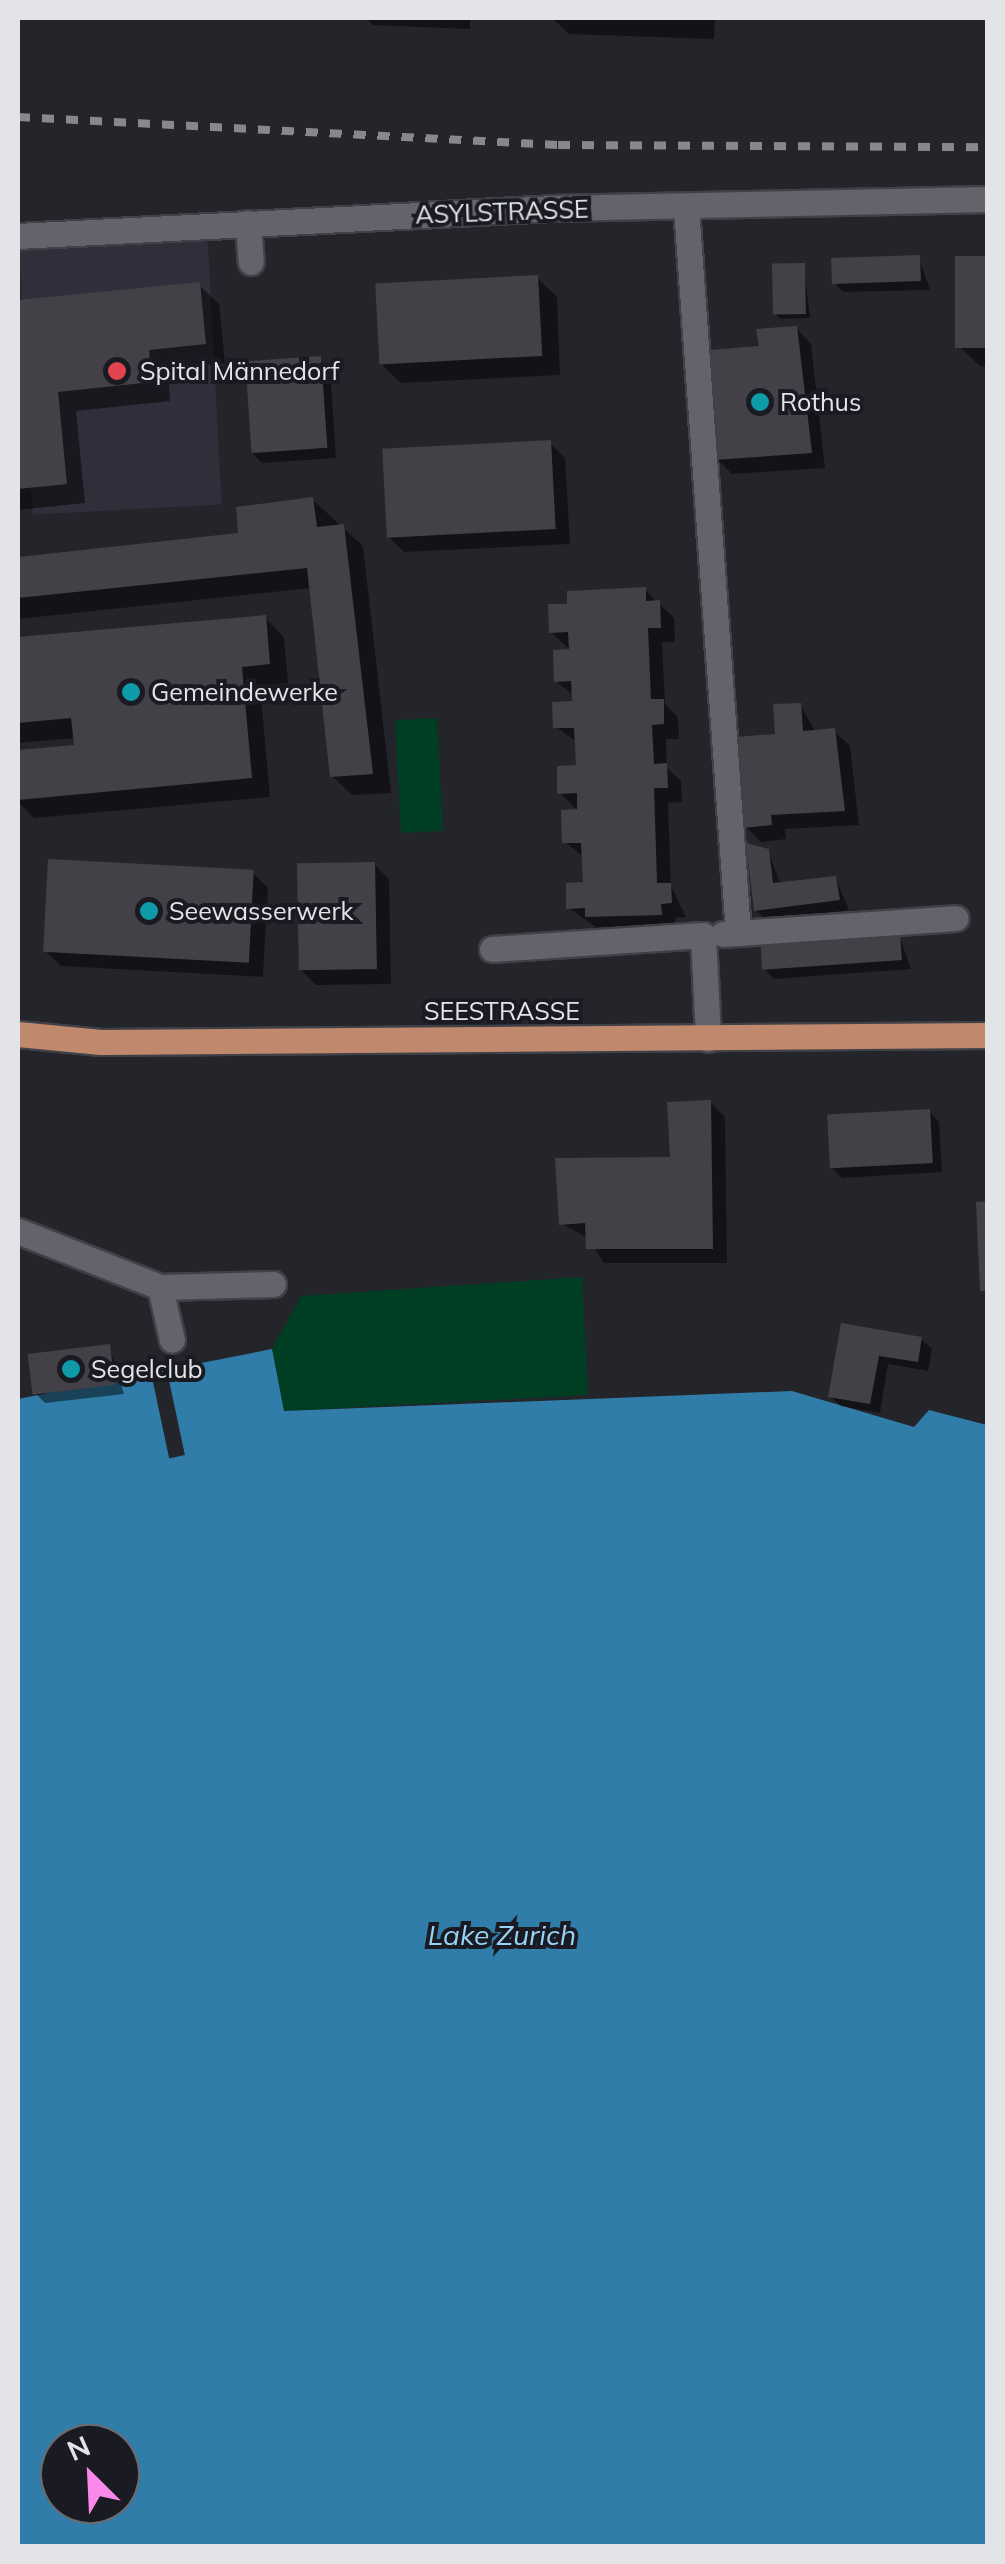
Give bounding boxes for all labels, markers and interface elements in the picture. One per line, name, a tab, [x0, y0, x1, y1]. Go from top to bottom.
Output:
street label: ASYLSTRASSE	[415, 194, 589, 230]
place label: Spital Männedorf	[140, 356, 340, 386]
marker: Spital Männedorf	[104, 358, 130, 384]
place label: Rothus	[780, 387, 861, 417]
marker: Rothus	[749, 391, 771, 413]
place label: Gemeindewerke	[151, 677, 338, 707]
marker: Gemeindewerke	[120, 681, 142, 703]
place label: Seewasserwerk	[169, 896, 353, 926]
marker: Seewasserwerk	[138, 900, 160, 922]
street label: SEESTRASSE	[424, 996, 580, 1026]
place label: Segelclub	[91, 1354, 203, 1384]
marker: Segelclub	[60, 1358, 82, 1380]
water label: Lake Zurich	[428, 1918, 576, 1952]
north arrow	[40, 2424, 140, 2524]
text: N	[62, 2428, 95, 2468]

